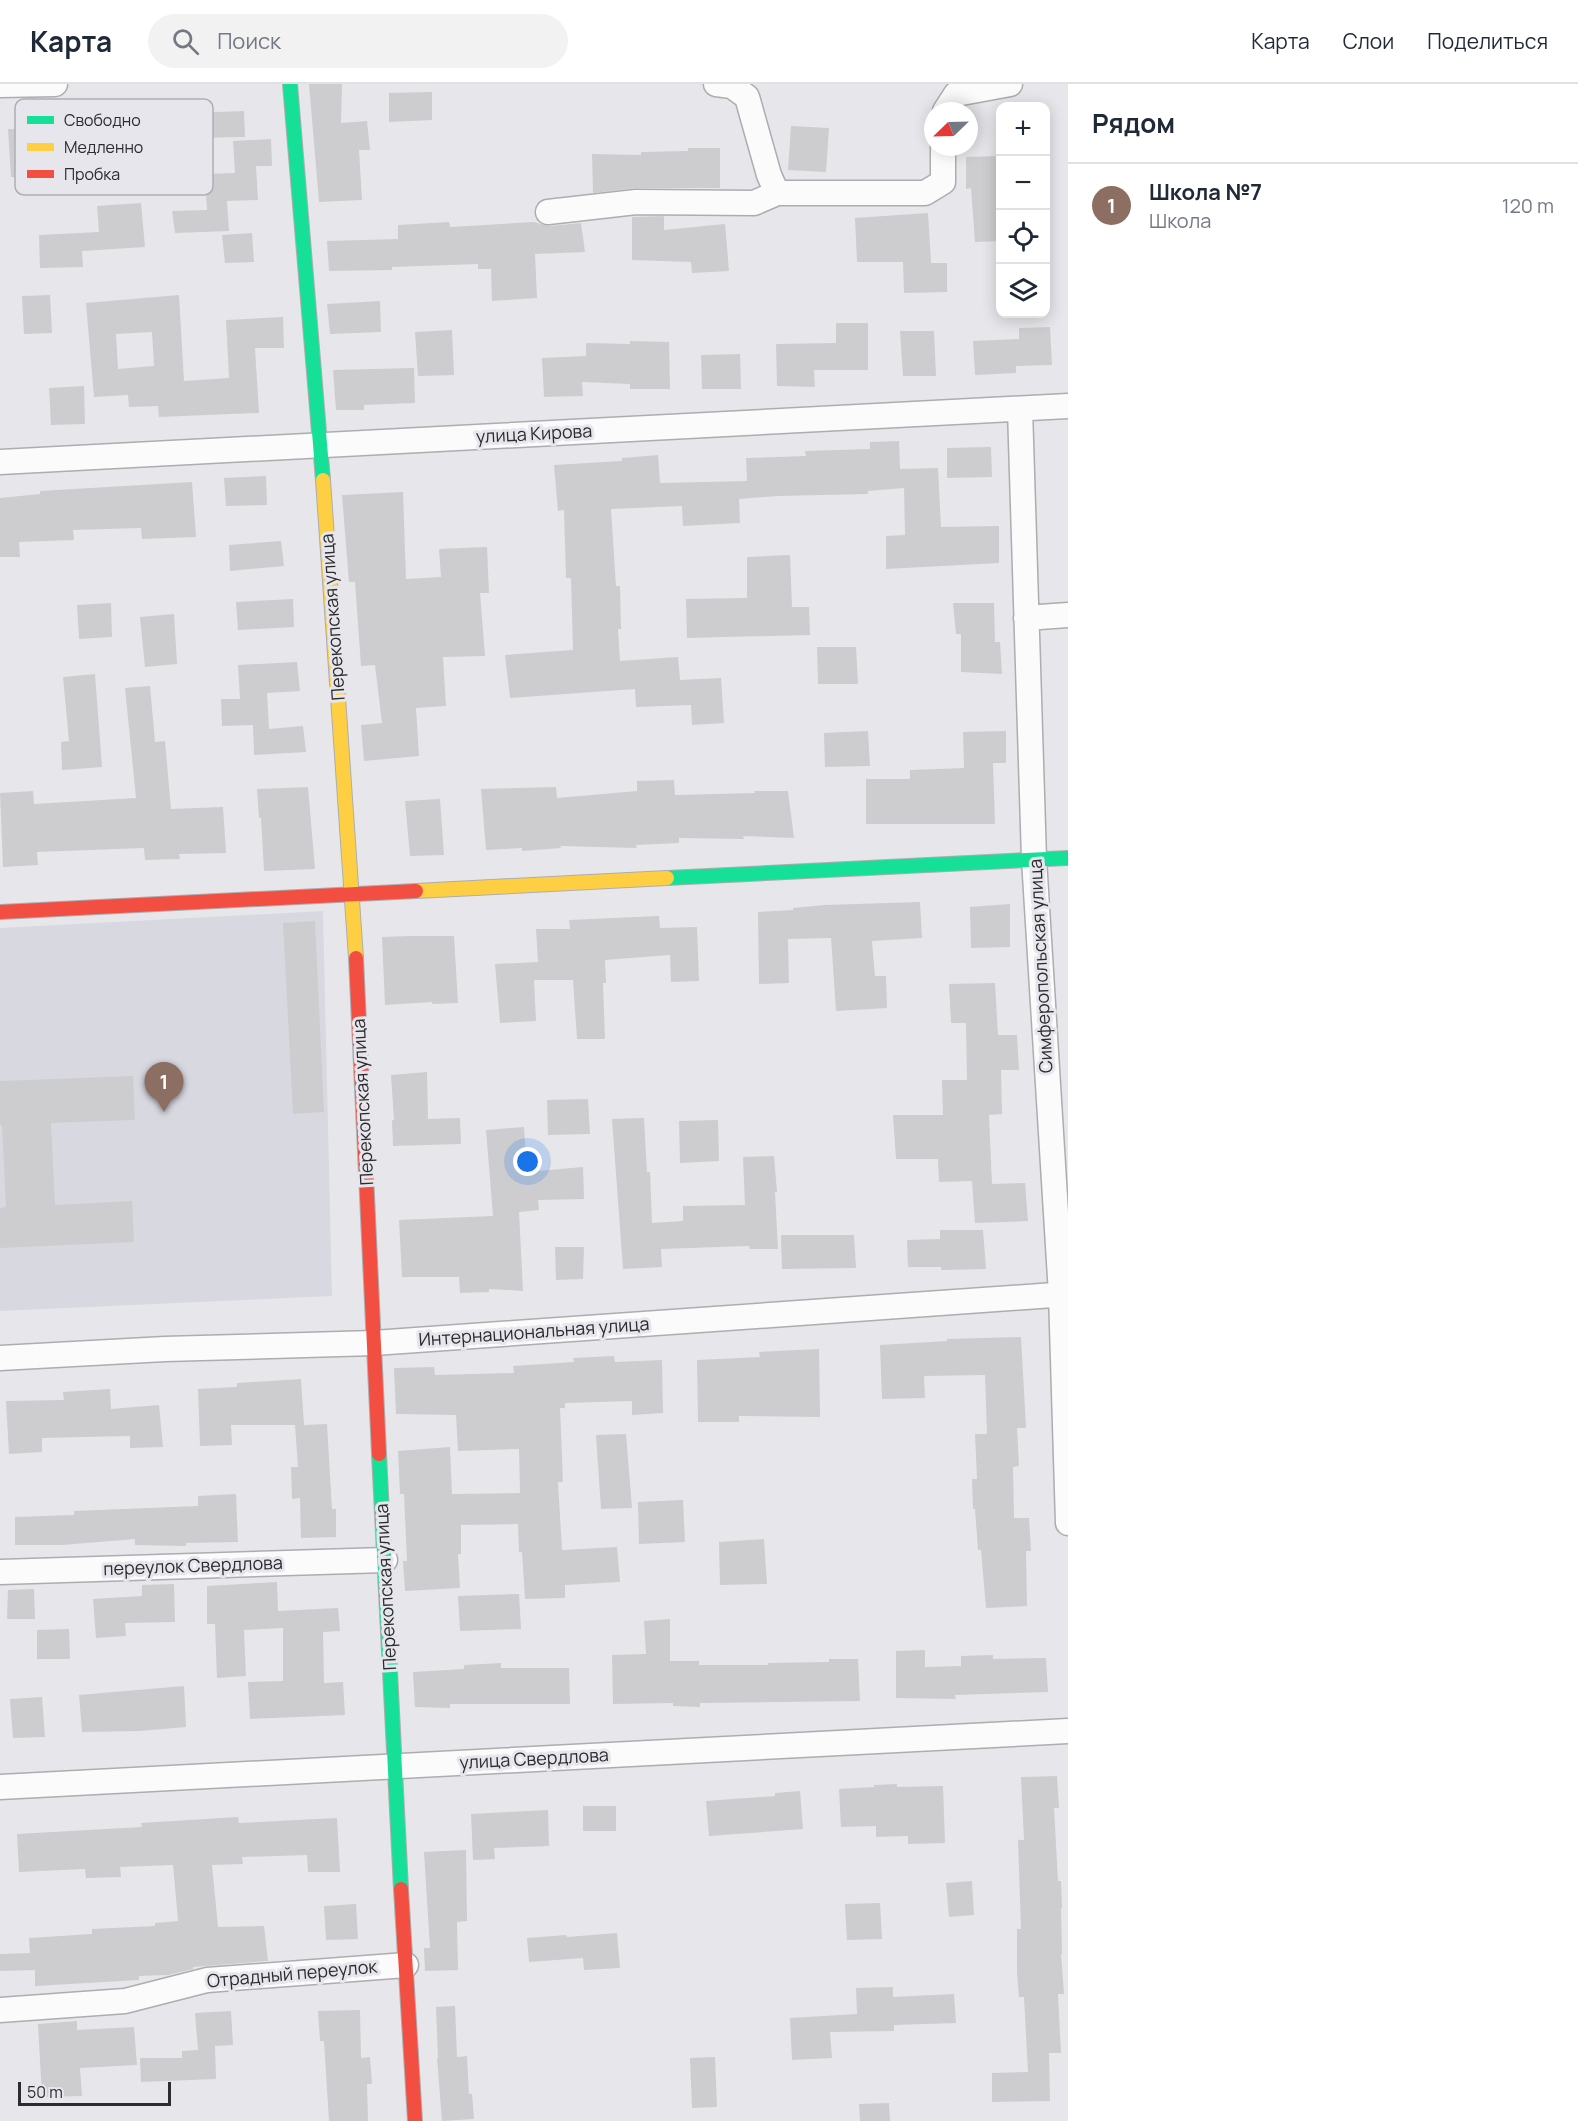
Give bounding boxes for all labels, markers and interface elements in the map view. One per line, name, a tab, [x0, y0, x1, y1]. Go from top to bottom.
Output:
search box	[148, 14, 568, 68]
text: Карта	[30, 22, 112, 60]
icon: search	[169, 25, 202, 58]
text: Поиск	[217, 26, 281, 56]
text: Карта	[1251, 27, 1310, 55]
text: Слои	[1343, 27, 1394, 55]
text: Поделиться	[1427, 27, 1548, 55]
legend	[15, 99, 213, 195]
north arrow	[924, 102, 978, 156]
map controls	[996, 102, 1050, 318]
button: +	[996, 102, 1050, 156]
text: Рядом	[1092, 105, 1175, 141]
text: Свободно	[64, 109, 141, 131]
text: Медленно	[64, 136, 143, 158]
button: −	[996, 156, 1050, 210]
text: Пробка	[64, 163, 120, 185]
text: Школа №7	[1149, 177, 1262, 207]
text: 1	[1107, 192, 1116, 219]
text: 120 m	[1502, 192, 1554, 219]
text: Школа	[1149, 207, 1211, 234]
button: locate	[996, 210, 1050, 264]
button: layers	[996, 264, 1050, 318]
street label: улица Кирова	[475, 418, 593, 448]
street label: Перекопская улица	[314, 533, 350, 701]
street label: Симферопольская улица	[1022, 858, 1058, 1074]
street label: Перекопская улица	[346, 1018, 378, 1186]
pin: 1	[144, 1062, 184, 1112]
your location	[513, 1147, 542, 1176]
street label: Интернациональная улица	[418, 1311, 650, 1351]
street label: Перекопская улица	[369, 1503, 401, 1671]
street label: переулок Свердлова	[103, 1550, 283, 1580]
street label: улица Свердлова	[459, 1742, 609, 1774]
street label: Отрадный переулок	[206, 1954, 379, 1992]
scale bar	[18, 2079, 171, 2106]
text: 50 m	[27, 2081, 63, 2103]

